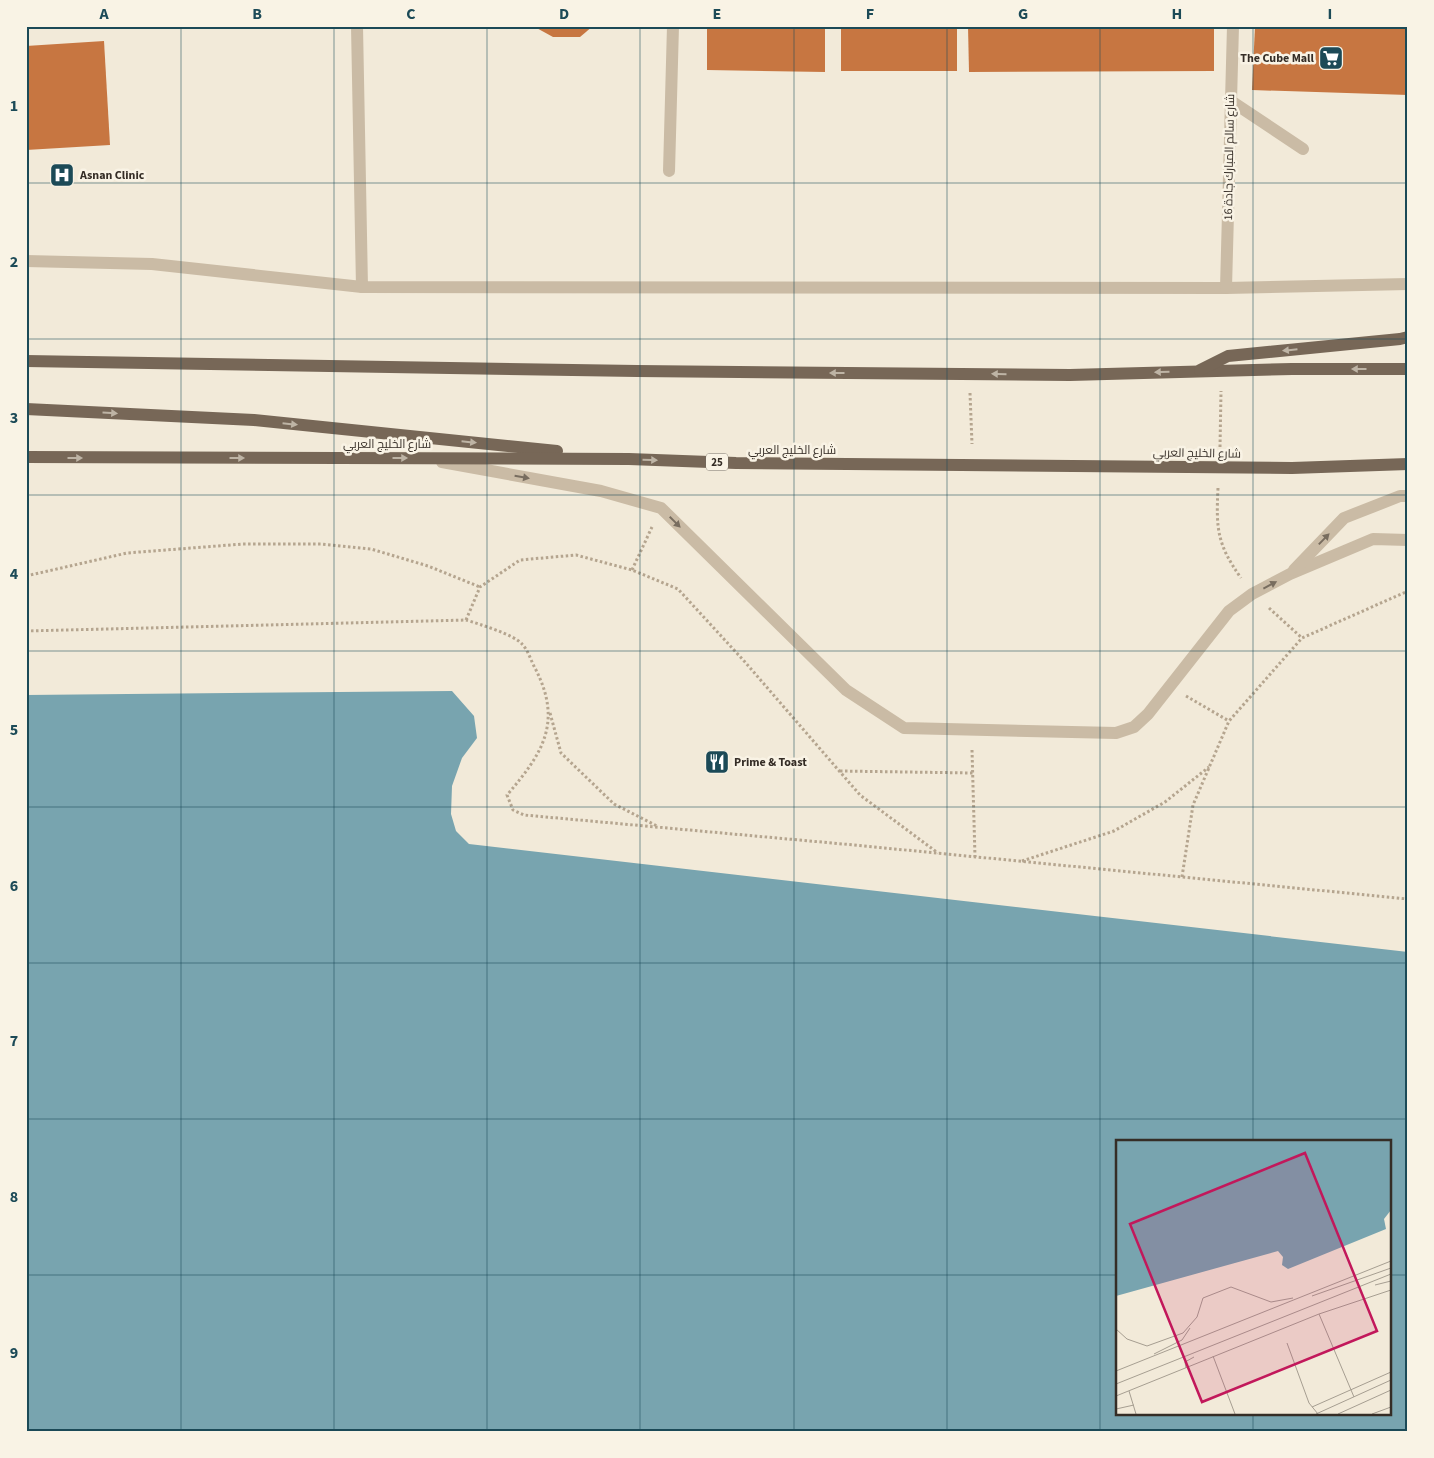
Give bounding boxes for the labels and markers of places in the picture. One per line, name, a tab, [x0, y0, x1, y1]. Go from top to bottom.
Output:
supermarket icon: The Cube Mall	[1318, 45, 1344, 71]
place label: The Cube Mall	[1240, 50, 1315, 67]
hospital icon: Asnan Clinic	[49, 162, 75, 188]
place label: Asnan Clinic	[79, 167, 145, 184]
restaurant icon: Prime & Toast	[704, 749, 730, 775]
place label: Prime & Toast	[734, 754, 807, 771]

